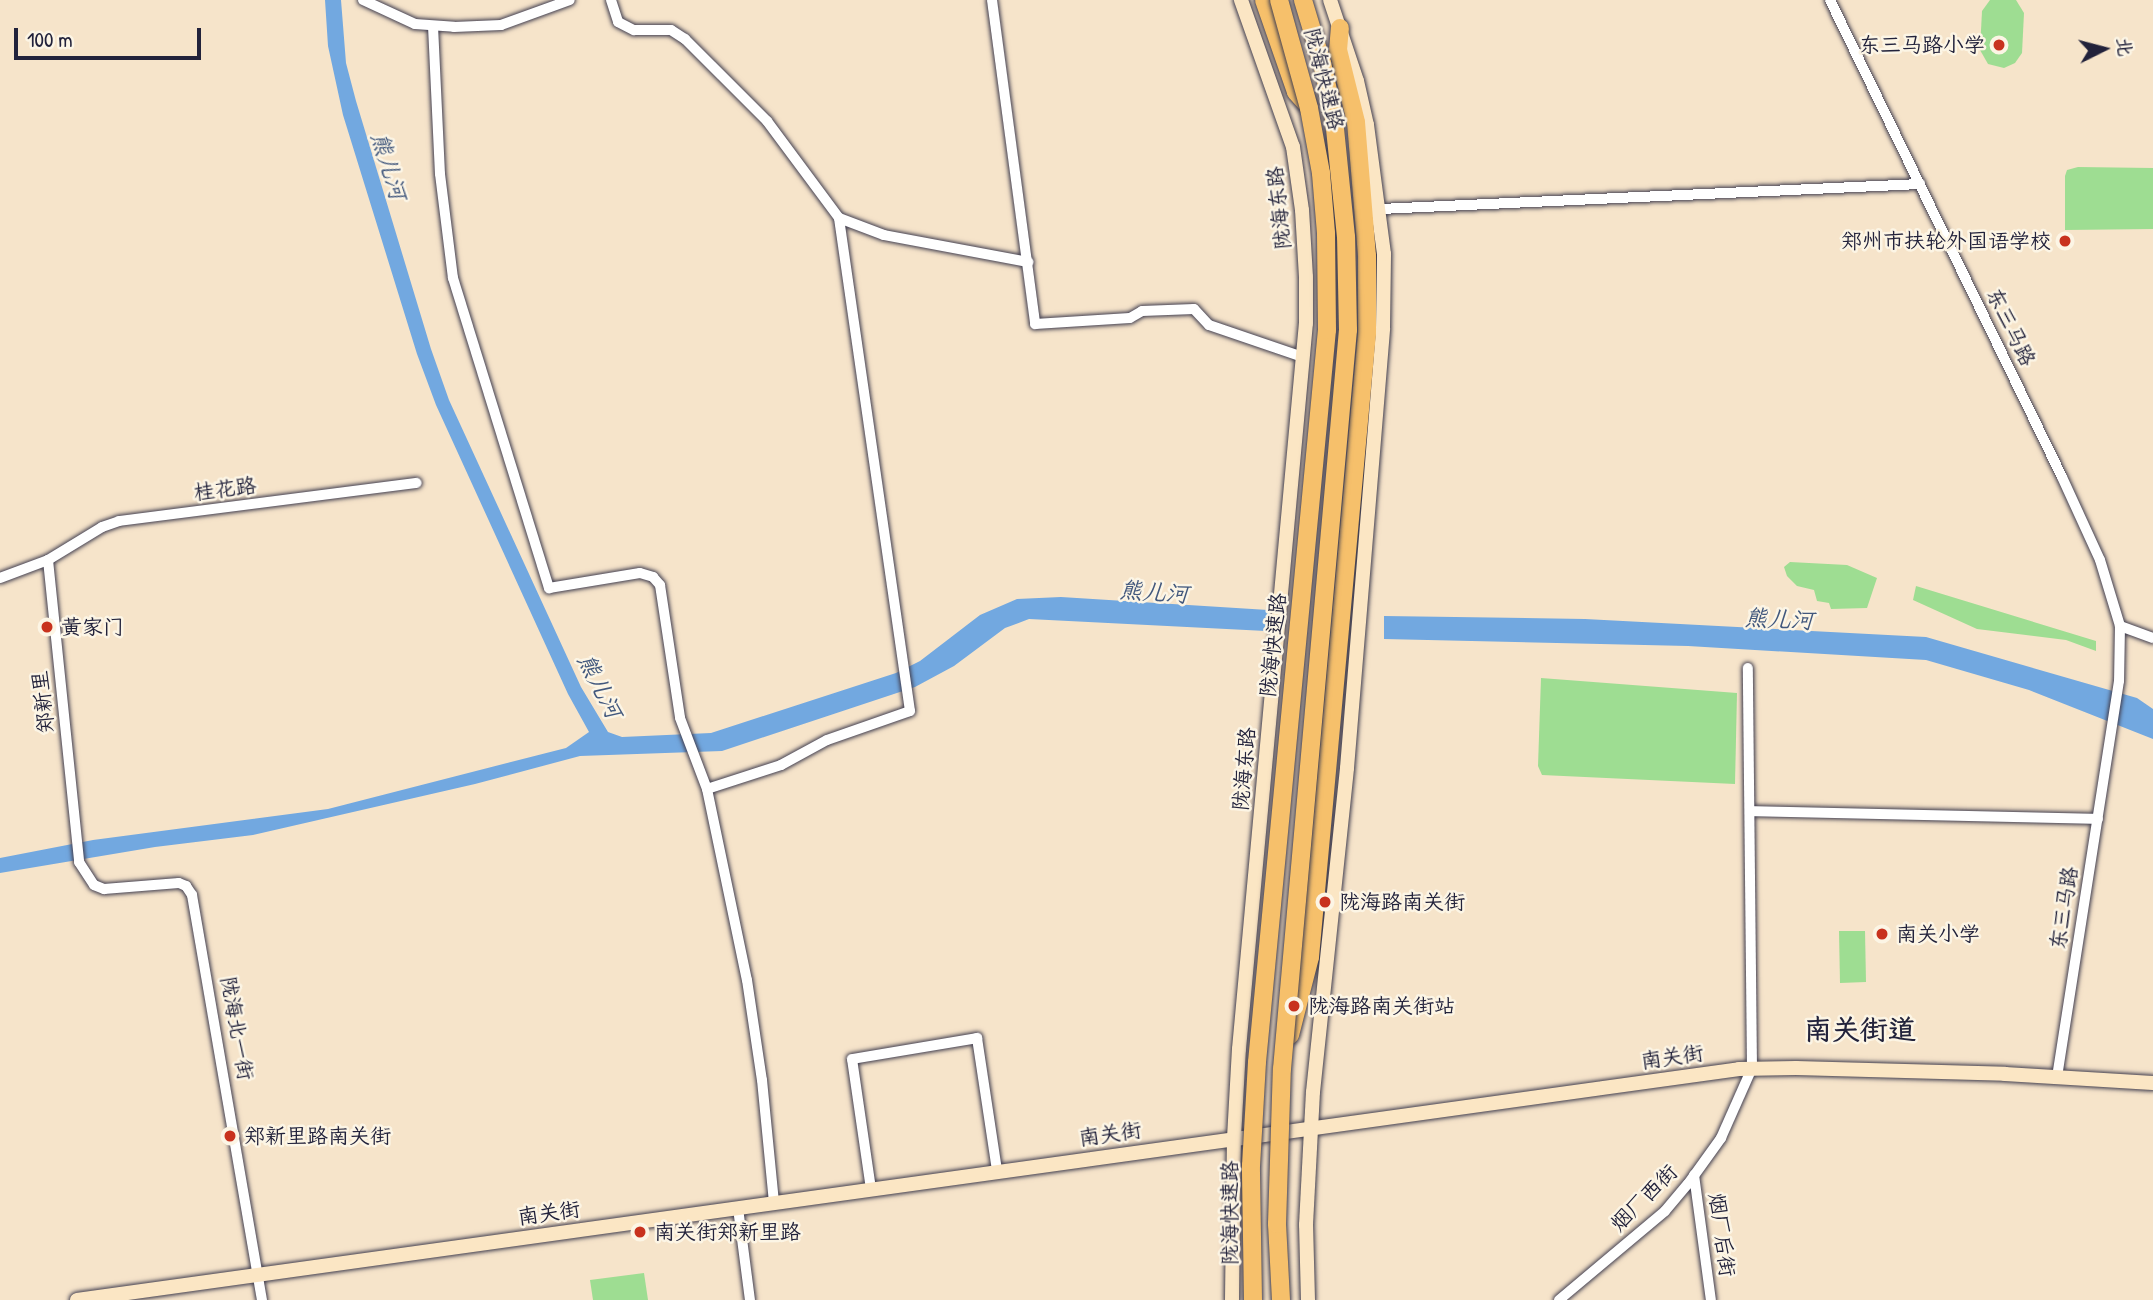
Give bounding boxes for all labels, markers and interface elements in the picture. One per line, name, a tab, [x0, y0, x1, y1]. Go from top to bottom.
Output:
scale bar	[18, 14, 205, 58]
north arrow	[2069, 14, 2139, 84]
text: 100 m	[27, 25, 73, 54]
street label: 陇海快速路	[1299, 25, 1349, 133]
place label: 东三马路小学	[1859, 32, 1985, 58]
text: 北	[2111, 36, 2139, 58]
marker: 东三马路小学	[1991, 37, 2007, 53]
water label: 熊儿河	[366, 129, 412, 203]
street label: 陇海东路	[1262, 165, 1296, 251]
place label: 郑州市扶轮外国语学校	[1841, 228, 2051, 254]
marker: 郑州市扶轮外国语学校	[2057, 233, 2073, 249]
street label: 东三马路	[1981, 284, 2041, 370]
street label: 桂花路	[192, 473, 258, 505]
water label: 熊儿河	[1119, 576, 1189, 608]
street label: 陇海快速路	[1255, 591, 1291, 699]
water label: 熊儿河	[1744, 603, 1814, 635]
place label: 黄家门	[61, 614, 124, 640]
marker: 黄家门	[39, 619, 55, 635]
water label: 熊儿河	[572, 649, 628, 723]
street label: 郑新里	[27, 669, 59, 735]
street label: 陇海东路	[1228, 726, 1260, 812]
street label: 东三马路	[2045, 865, 2083, 951]
place label: 陇海路南关街	[1339, 889, 1465, 915]
marker: 陇海路南关街	[1317, 894, 1333, 910]
place label: 南关小学	[1896, 921, 1980, 947]
marker: 南关小学	[1874, 926, 1890, 942]
street label: 陇海北一街	[215, 974, 259, 1082]
place label: 陇海路南关街站	[1308, 993, 1455, 1019]
marker: 陇海路南关街站	[1286, 998, 1302, 1014]
district label: 南关街道	[1804, 1012, 1916, 1046]
street label: 南关街	[1639, 1040, 1705, 1074]
street label: 南关街	[1077, 1117, 1143, 1151]
place label: 郑新里路南关街	[244, 1123, 391, 1149]
marker: 郑新里路南关街	[222, 1128, 238, 1144]
street label: 烟厂西街	[1605, 1159, 1683, 1237]
street label: 陇海快速路	[1217, 1161, 1243, 1265]
street label: 烟厂后街	[1704, 1192, 1740, 1278]
street label: 南关街	[516, 1196, 582, 1230]
place label: 南关街郑新里路	[654, 1219, 801, 1245]
marker: 南关街郑新里路	[632, 1224, 648, 1240]

